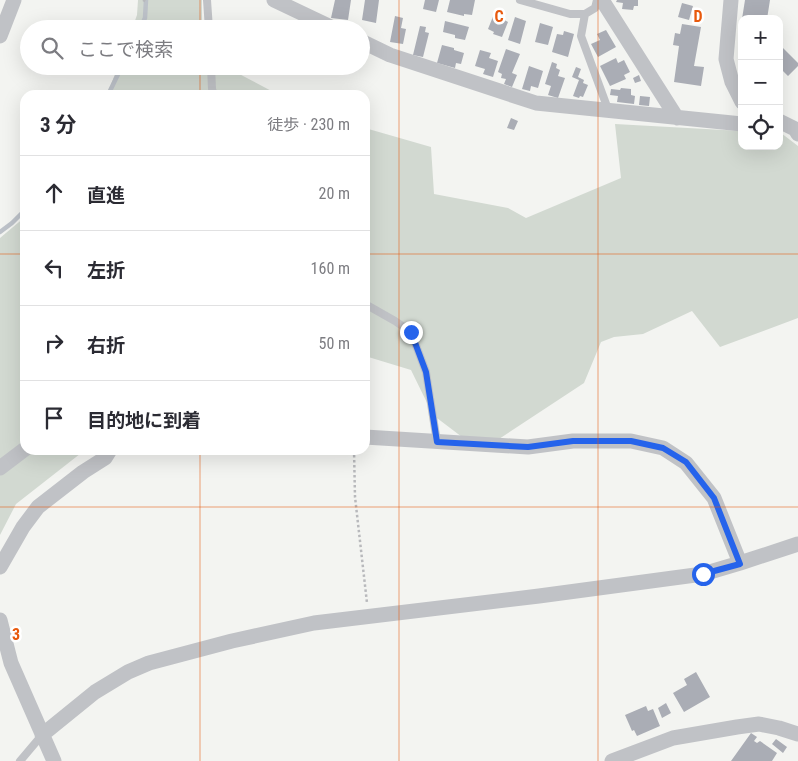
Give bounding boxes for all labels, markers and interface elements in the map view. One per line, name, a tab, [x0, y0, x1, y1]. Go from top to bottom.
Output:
text: C	[494, 7, 504, 26]
text: D	[693, 7, 703, 26]
map controls	[738, 15, 783, 150]
button: +	[738, 15, 783, 60]
search box	[20, 20, 370, 75]
icon: search	[38, 34, 66, 62]
text: ここで検索	[78, 38, 173, 61]
button: −	[738, 60, 783, 105]
button: locate	[738, 105, 783, 150]
text: 3 分	[40, 113, 76, 137]
text: 徒歩 · 230 m	[267, 115, 350, 134]
icon: ahead	[40, 179, 68, 207]
text: 直進	[87, 184, 125, 207]
text: 20 m	[318, 184, 350, 203]
icon: left	[40, 254, 68, 282]
text: 左折	[87, 259, 125, 282]
text: 160 m	[311, 259, 350, 278]
route end	[400, 321, 423, 344]
icon: right	[40, 329, 68, 357]
text: 右折	[87, 334, 125, 357]
text: 50 m	[318, 334, 350, 353]
icon: arrive	[40, 404, 68, 432]
text: 目的地に到着	[87, 409, 201, 432]
route start	[692, 563, 715, 586]
text: 3	[12, 625, 20, 644]

